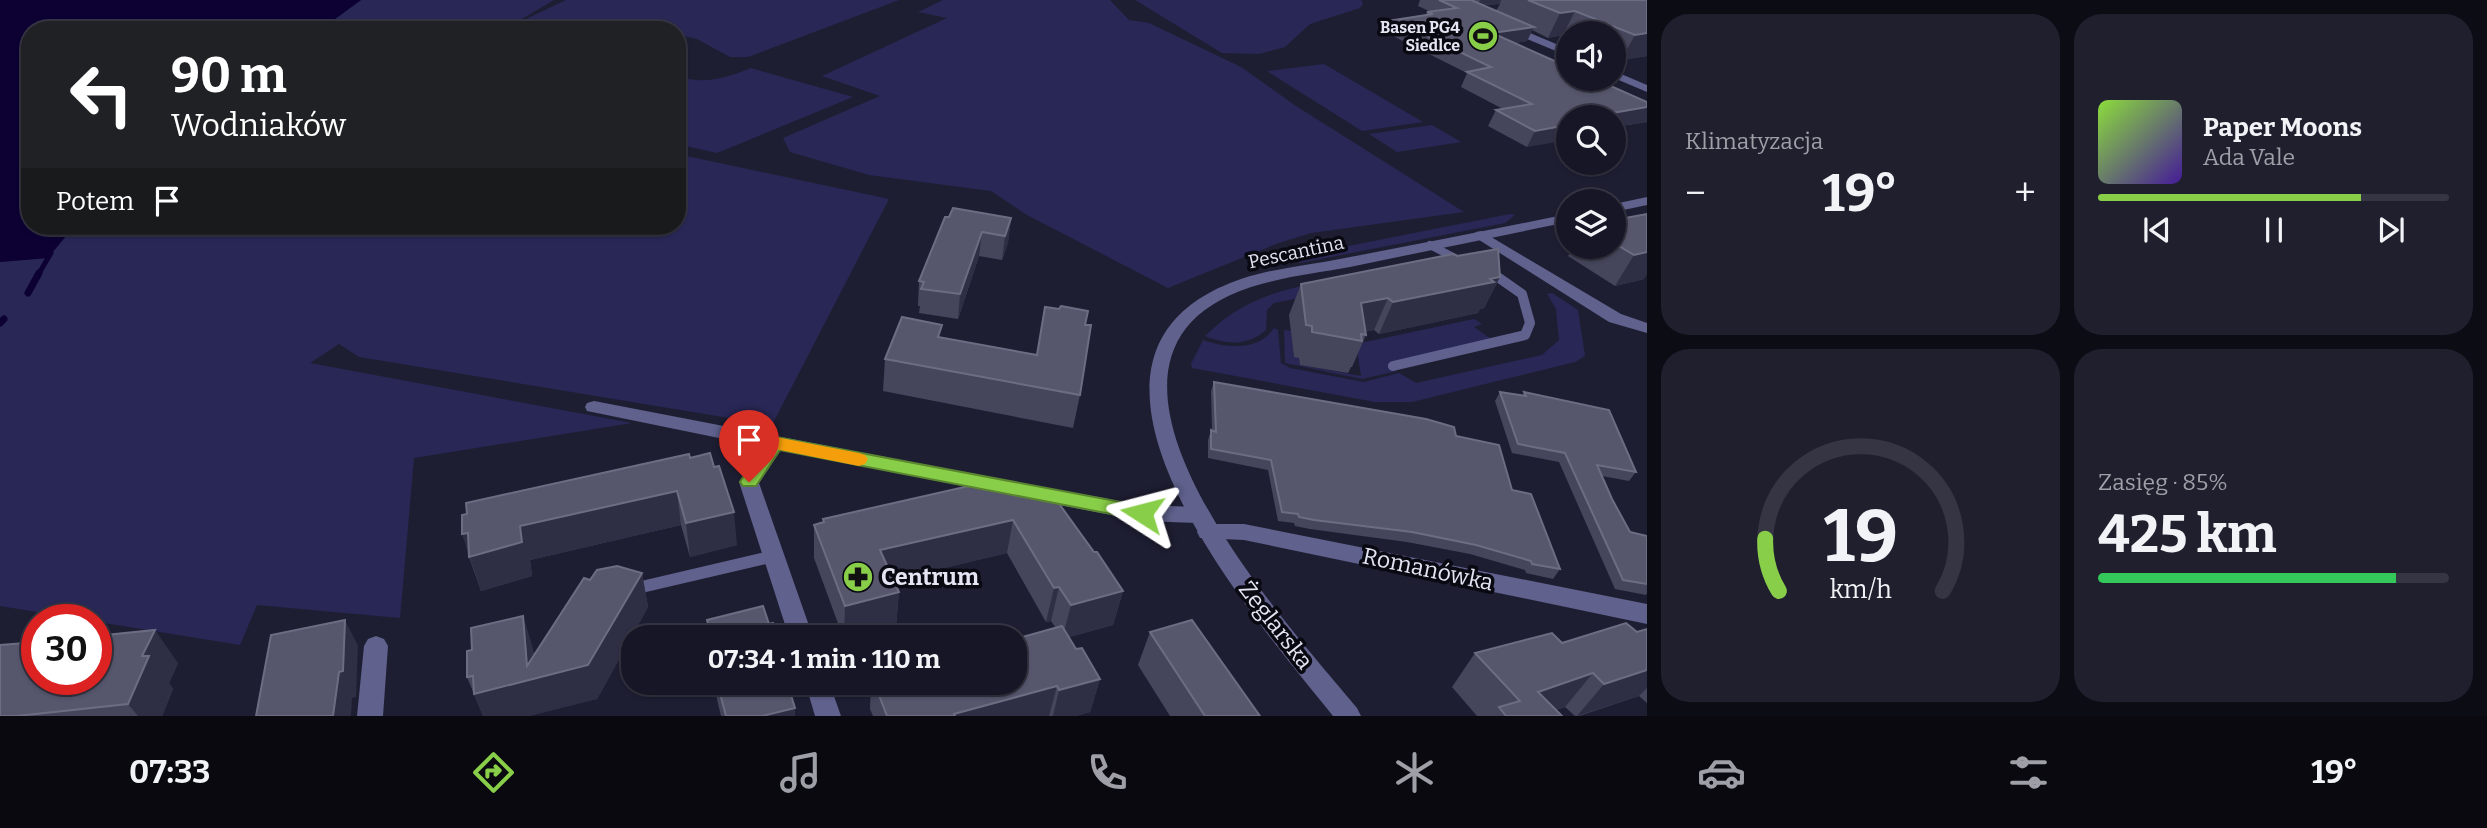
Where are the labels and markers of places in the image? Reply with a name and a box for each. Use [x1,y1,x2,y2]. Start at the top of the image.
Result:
place label: Basen PG4 Siedlce [1380,18,1460,55]
sports icon: Basen PG4 Siedlce [1466,19,1500,53]
pin [719,410,779,482]
pharmacy icon: Centrum [841,560,875,594]
place label: Centrum [881,563,979,591]

